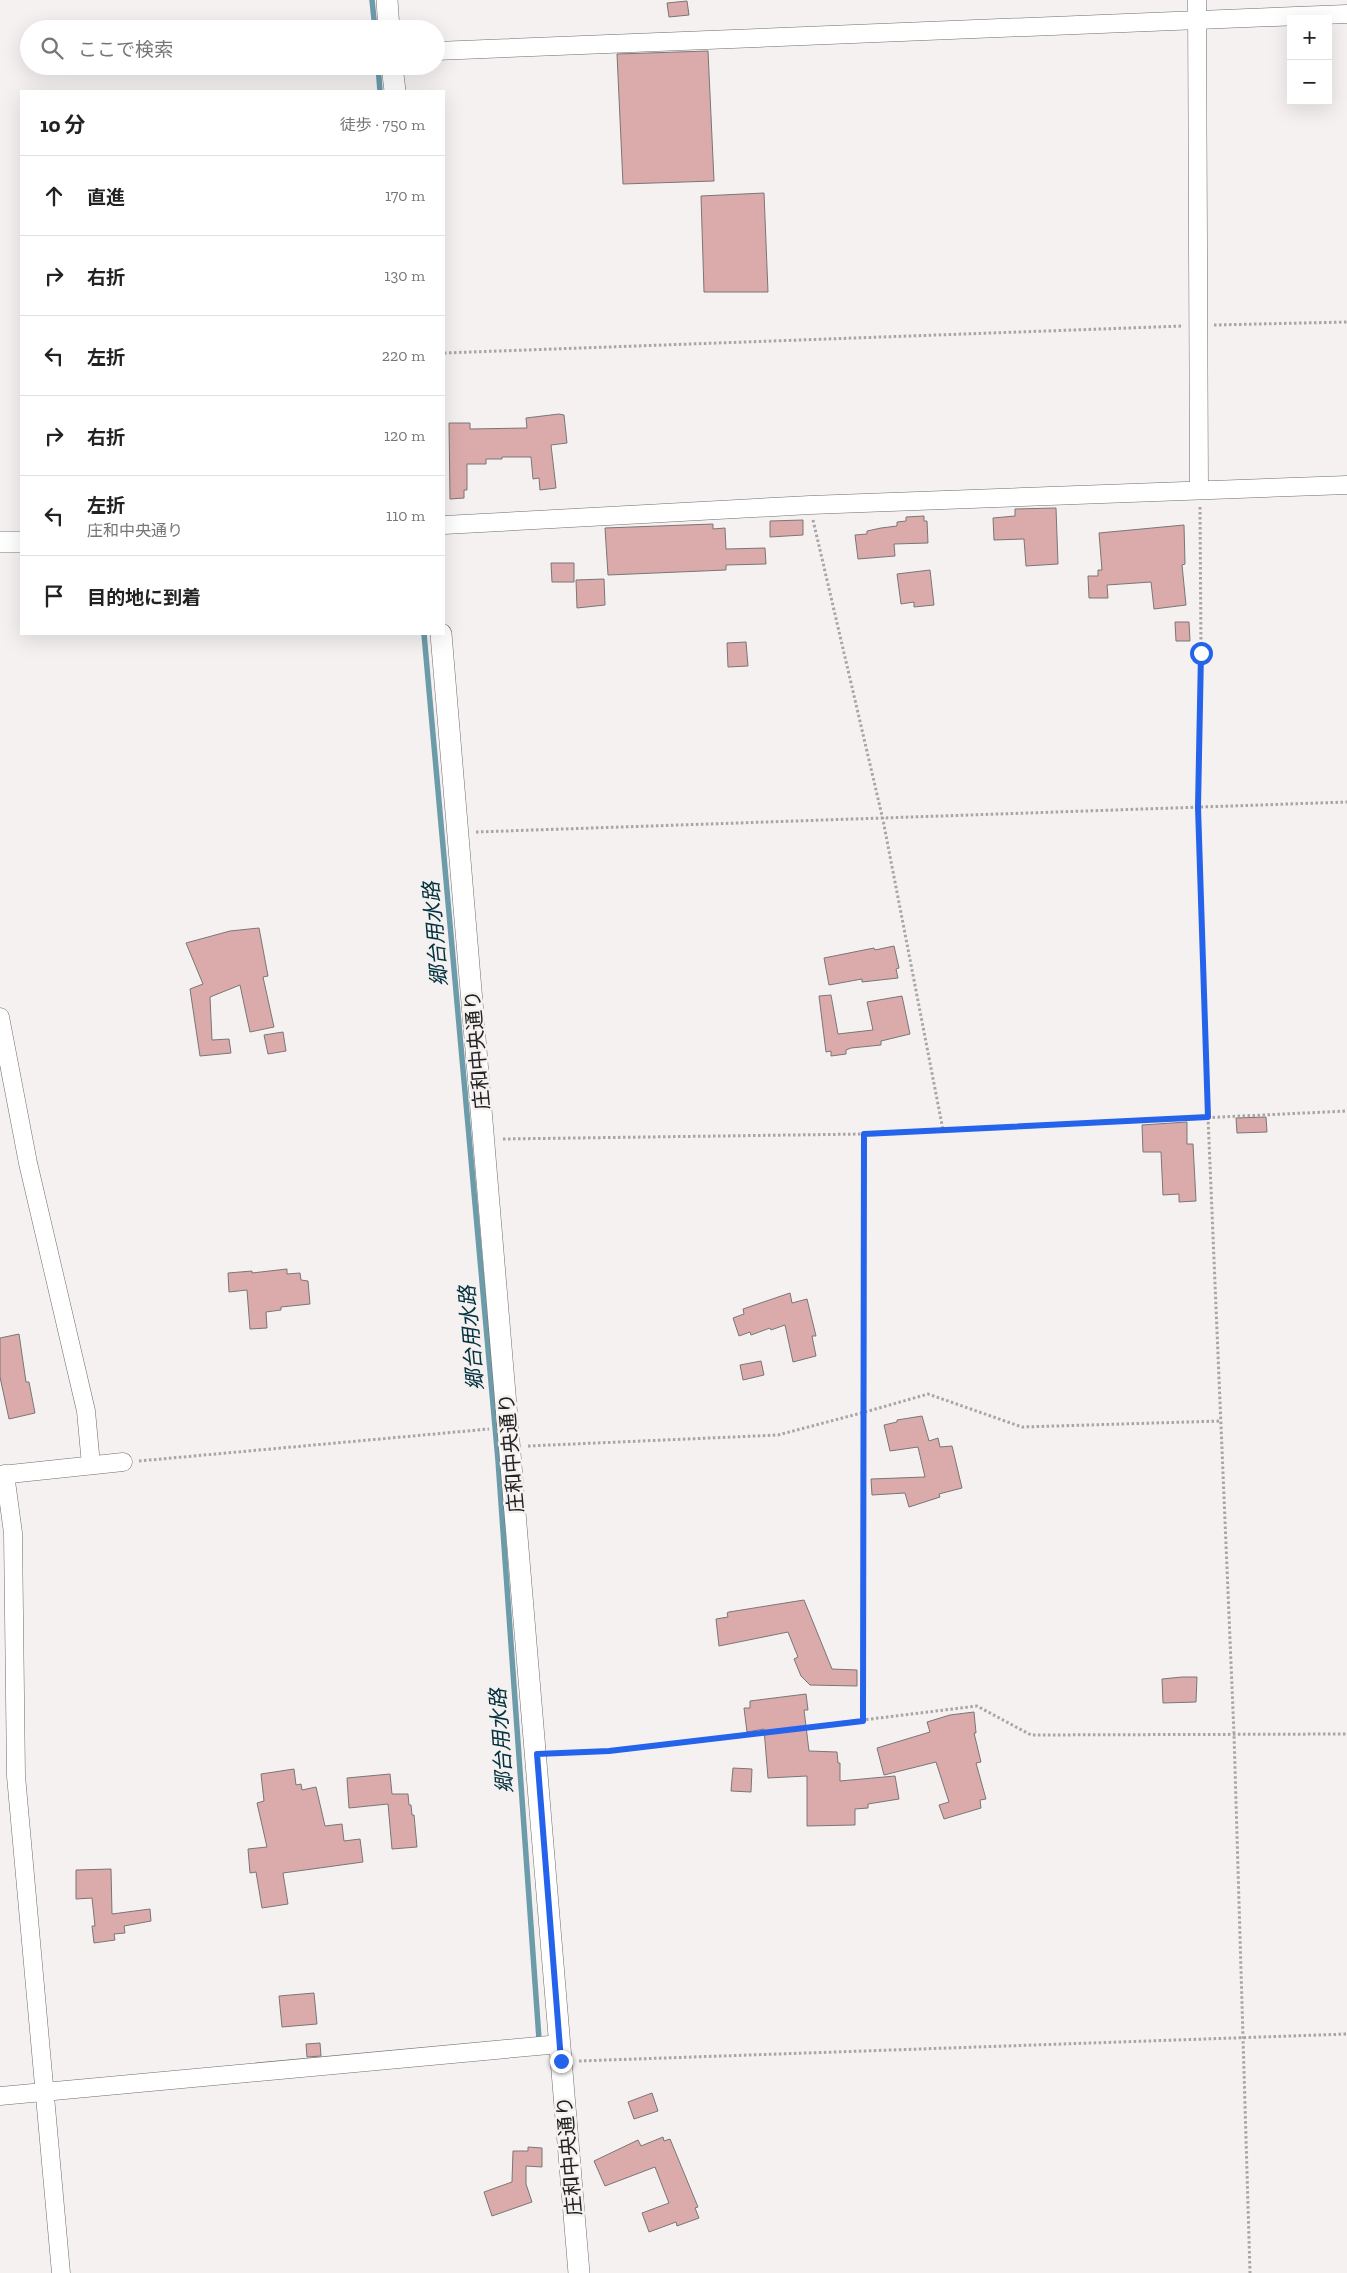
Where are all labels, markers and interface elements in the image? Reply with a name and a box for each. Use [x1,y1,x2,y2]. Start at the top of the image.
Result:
map controls [1287,15,1332,105]
button: + [1287,15,1332,60]
search box [20,20,445,75]
icon: search [38,34,66,62]
text: ここで検索 [78,38,173,61]
button: − [1287,60,1332,105]
text: 10 分 [40,112,86,137]
text: 徒歩 · 750 m [340,115,425,134]
icon: ahead [40,182,68,210]
text: 直進 [87,186,125,209]
text: 170 m [385,186,425,205]
icon: right [40,262,68,290]
text: 右折 [87,266,125,289]
text: 130 m [384,266,425,285]
icon: left [40,342,68,370]
text: 左折 [87,346,125,369]
text: 220 m [382,346,425,365]
icon: right [40,422,68,450]
text: 右折 [87,426,125,449]
text: 120 m [384,426,425,445]
text: 左折 [87,494,125,517]
icon: left [40,502,68,530]
text: 110 m [386,506,425,525]
text: 庄和中央通り [87,521,183,540]
icon: arrive [40,582,68,610]
text: 目的地に到着 [87,586,201,609]
route start [1190,642,1213,665]
water label: 郷台用水路 [418,879,452,987]
street label: 庄和中央通り [460,989,494,1111]
water label: 郷台用水路 [454,1283,488,1391]
street label: 庄和中央通り [494,1392,528,1514]
water label: 郷台用水路 [485,1686,517,1794]
route end [550,2050,573,2073]
street label: 庄和中央通り [552,2095,586,2217]

